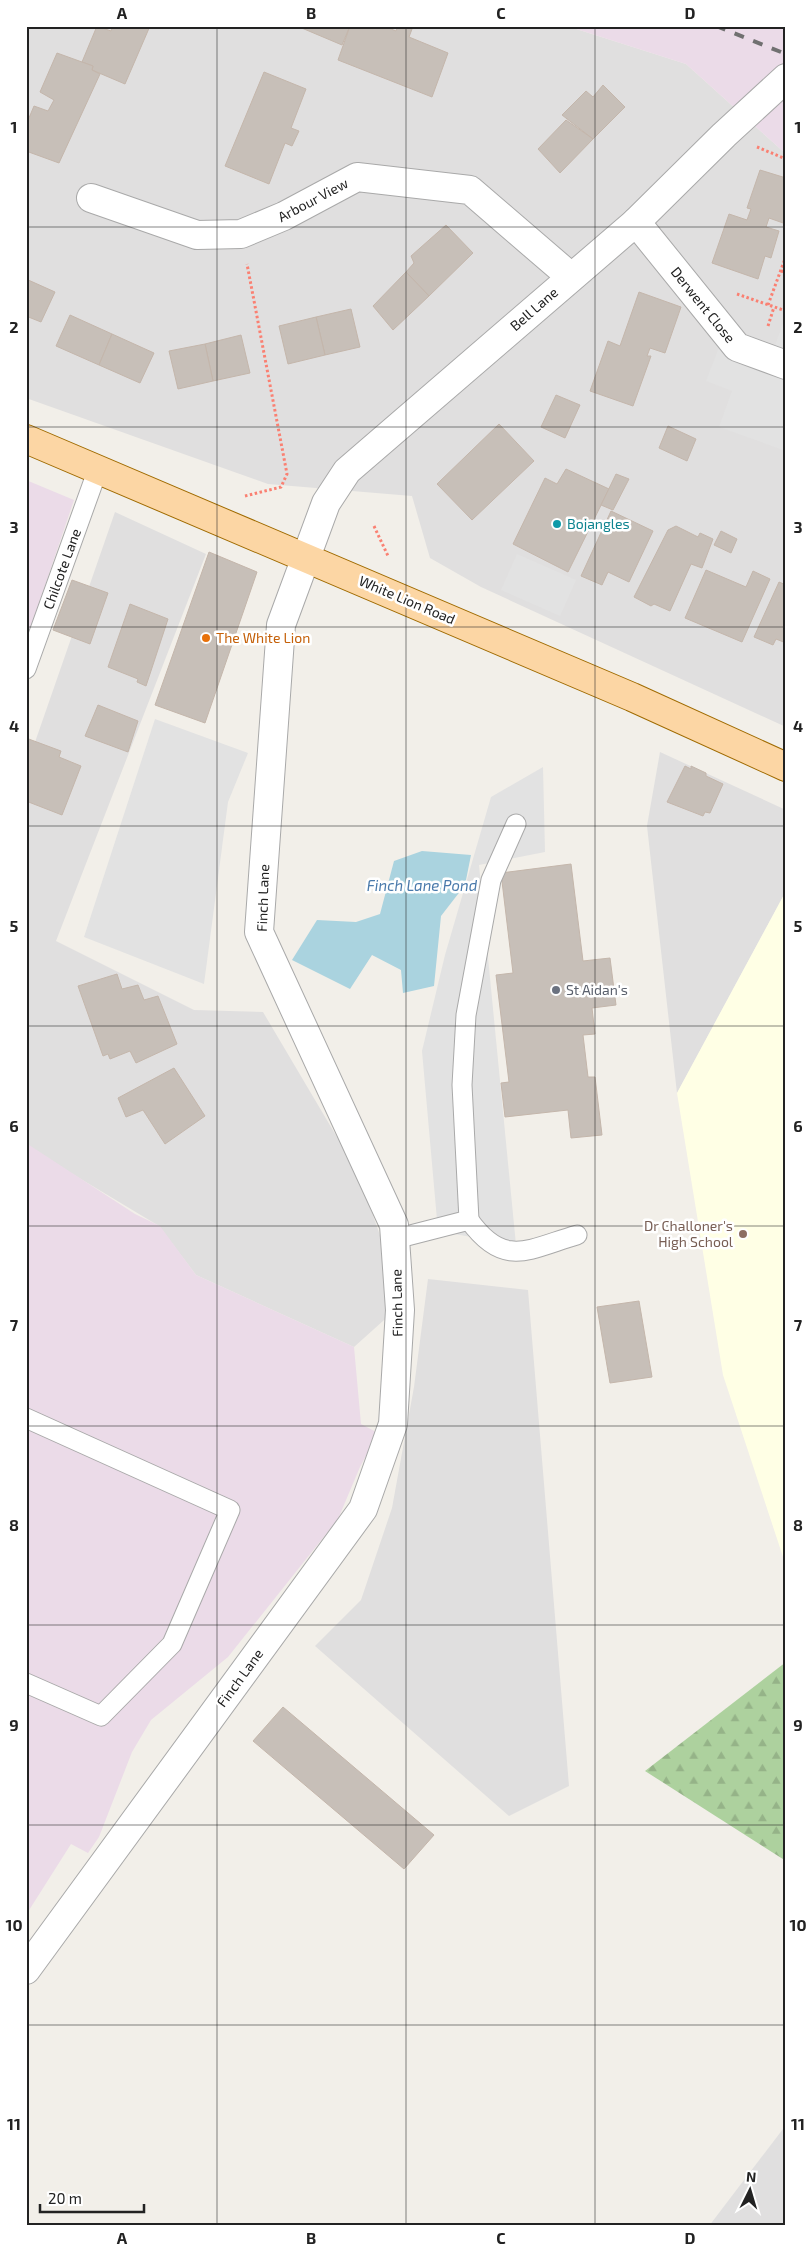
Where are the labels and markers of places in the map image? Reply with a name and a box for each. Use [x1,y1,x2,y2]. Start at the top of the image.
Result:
place label: Bojangles [567,515,630,532]
marker: Bojangles [551,518,563,530]
place label: The White Lion [216,629,310,646]
marker: The White Lion [200,632,212,644]
place label: St Aidan's [566,981,628,998]
marker: St Aidan's [550,984,562,996]
place label: Dr Challoner's High School [644,1217,734,1250]
marker: Dr Challoner's High School [737,1228,749,1240]

